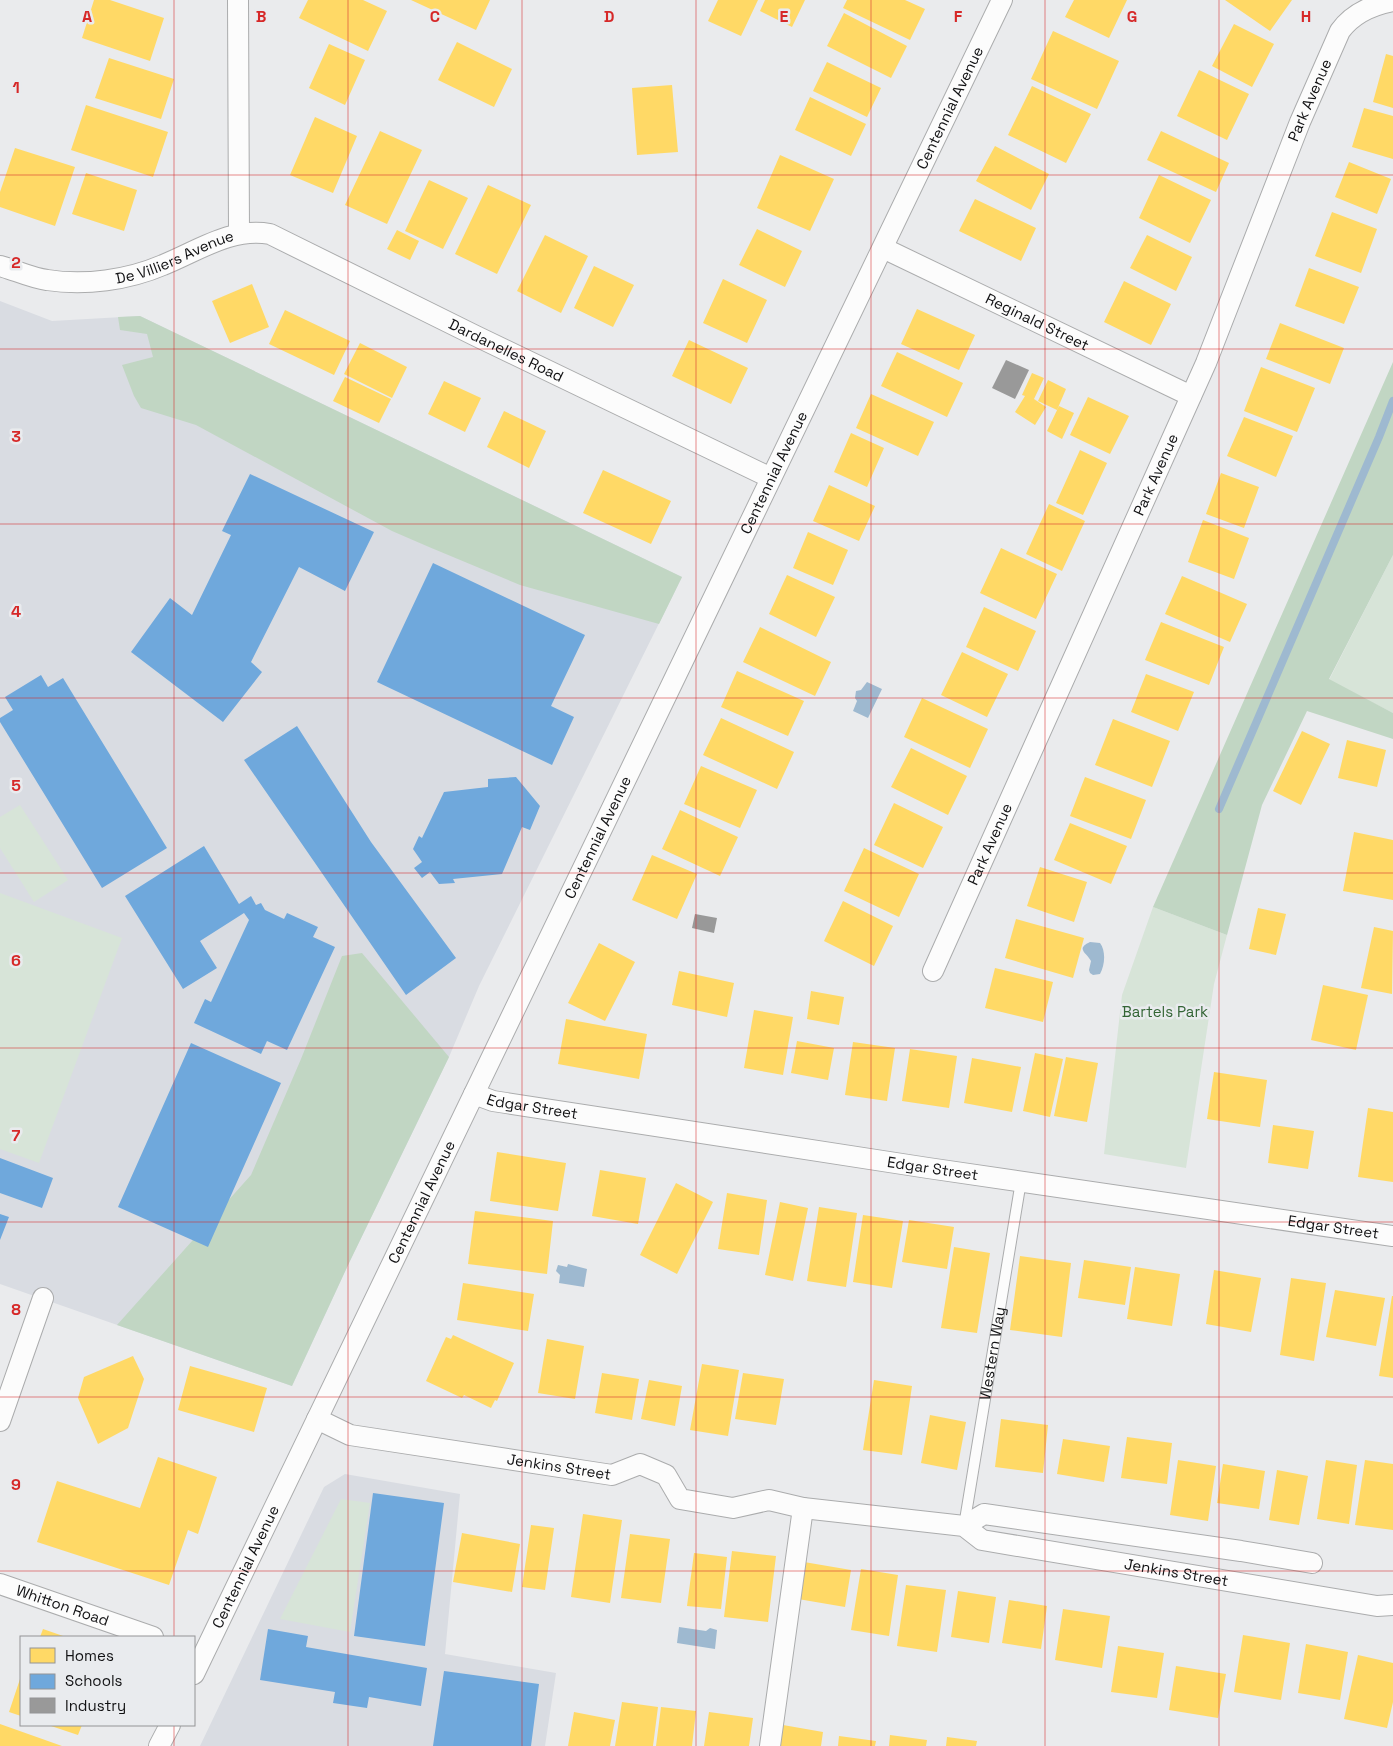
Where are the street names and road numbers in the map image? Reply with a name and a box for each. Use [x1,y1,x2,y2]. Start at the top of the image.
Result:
street label: Centennial Avenue [912,43,987,172]
street label: Park Avenue [1283,56,1336,144]
street label: De Villiers Avenue [114,226,236,288]
street label: Reginald Street [982,289,1092,355]
street label: Dardanelles Road [446,314,567,386]
street label: Centennial Avenue [736,408,811,537]
street label: Park Avenue [1129,430,1182,519]
street label: Centennial Avenue [560,773,635,902]
street label: Park Avenue [963,800,1016,888]
street label: Edgar Street [484,1089,579,1123]
street label: Centennial Avenue [384,1137,459,1266]
street label: Edgar Street [886,1152,980,1184]
street label: Edgar Street [1287,1211,1380,1243]
street label: Western Way [975,1305,1009,1401]
street label: Jenkins Street [506,1449,613,1484]
street label: Centennial Avenue [208,1502,283,1631]
street label: Jenkins Street [1123,1554,1230,1590]
street label: Whitton Road [14,1580,111,1630]

